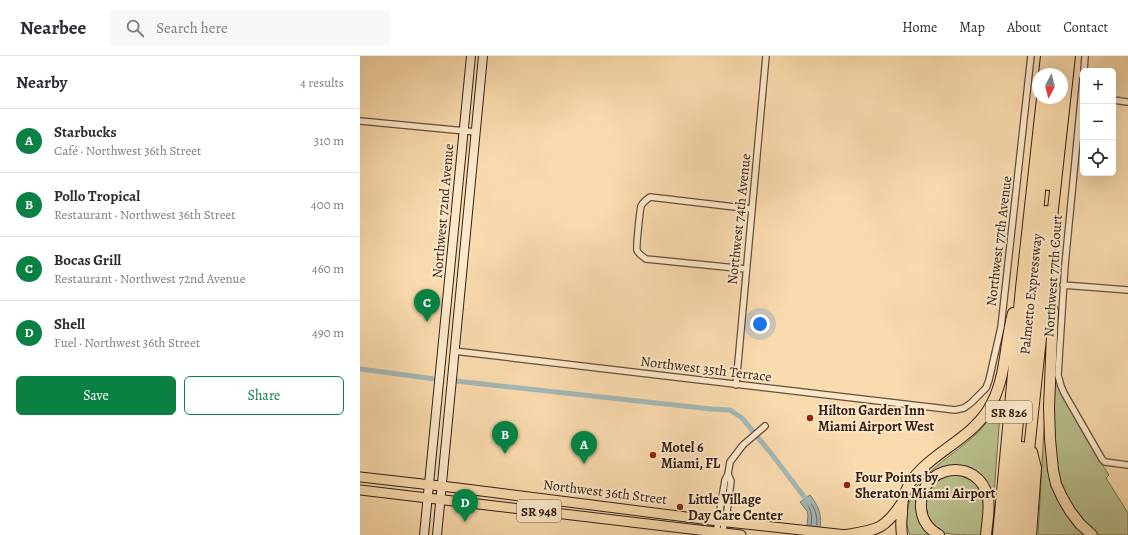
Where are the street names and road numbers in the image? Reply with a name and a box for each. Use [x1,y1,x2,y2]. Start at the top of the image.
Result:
street label: Northwest 72nd Avenue [428,143,458,279]
street label: Northwest 74th Avenue [723,153,755,285]
street label: Northwest 77th Avenue [982,175,1016,307]
street label: Northwest 77th Court [1039,214,1067,338]
street label: Palmetto Expressway [1015,232,1047,355]
street label: Northwest 35th Terrace [639,352,773,386]
road number: SR 826 [986,401,1032,423]
street label: Northwest 36th Street [542,475,668,509]
road number: SR 948 [517,500,561,522]

